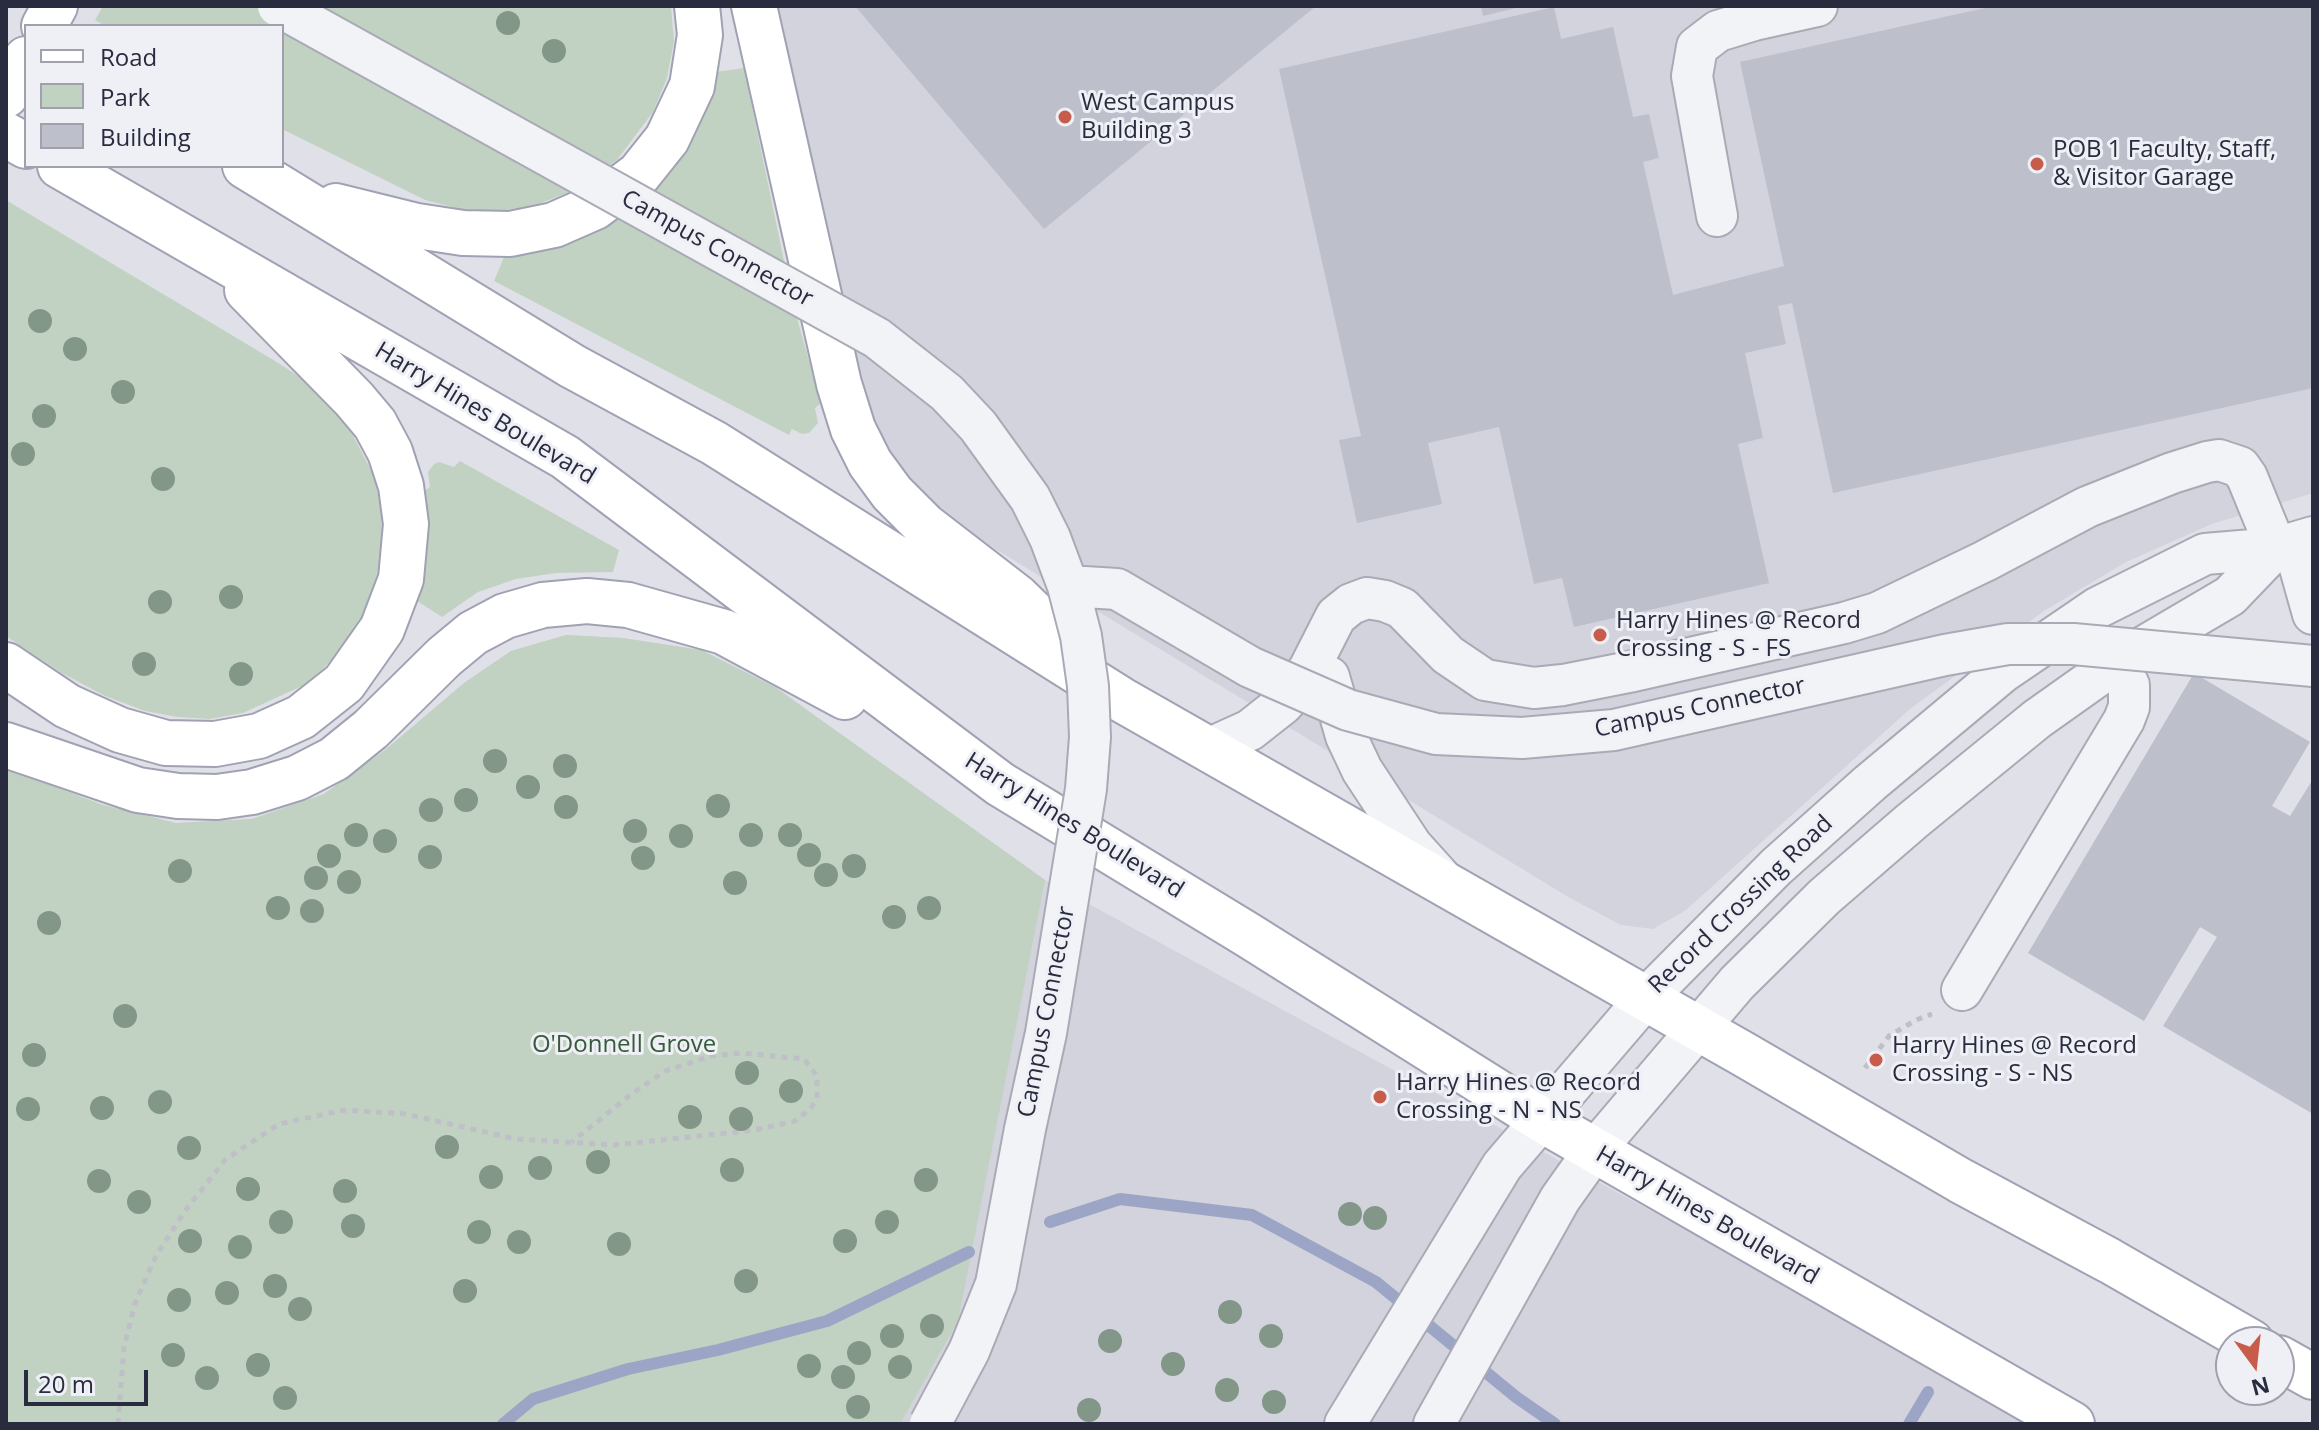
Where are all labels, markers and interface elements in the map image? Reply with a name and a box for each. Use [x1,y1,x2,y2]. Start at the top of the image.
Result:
legend [24,24,284,168]
text: Road [100,40,157,73]
text: Park [100,80,150,113]
place label: West Campus Building 3 [1081,89,1234,145]
marker: West Campus Building 3 [1056,108,1074,126]
text: Building [100,120,191,153]
place label: POB 1 Faculty, Staff, & Visitor Garage [2053,136,2276,192]
marker: POB 1 Faculty, Staff, & Visitor Garage [2028,155,2046,173]
street label: Campus Connector [616,184,818,314]
street label: Harry Hines Boulevard [369,337,601,491]
place label: Harry Hines @ Record Crossing - S - FS [1616,607,1861,663]
marker: Harry Hines @ Record Crossing - S - FS [1591,626,1609,644]
street label: Campus Connector [1592,672,1808,744]
street label: Harry Hines Boulevard [959,747,1189,905]
street label: Record Crossing Road [1643,810,1839,1000]
street label: Campus Connector [1012,904,1082,1120]
park label: O'Donnell Grove [532,1031,716,1059]
place label: Harry Hines @ Record Crossing - S - NS [1892,1032,2137,1088]
marker: Harry Hines @ Record Crossing - S - NS [1867,1051,1885,1069]
place label: Harry Hines @ Record Crossing - N - NS [1396,1069,1641,1125]
marker: Harry Hines @ Record Crossing - N - NS [1371,1088,1389,1106]
street label: Harry Hines Boulevard [1590,1140,1824,1292]
north arrow [2215,1326,2295,1406]
scale bar [28,1354,152,1404]
text: 20 m [38,1367,94,1400]
text: N [2248,1370,2273,1404]

